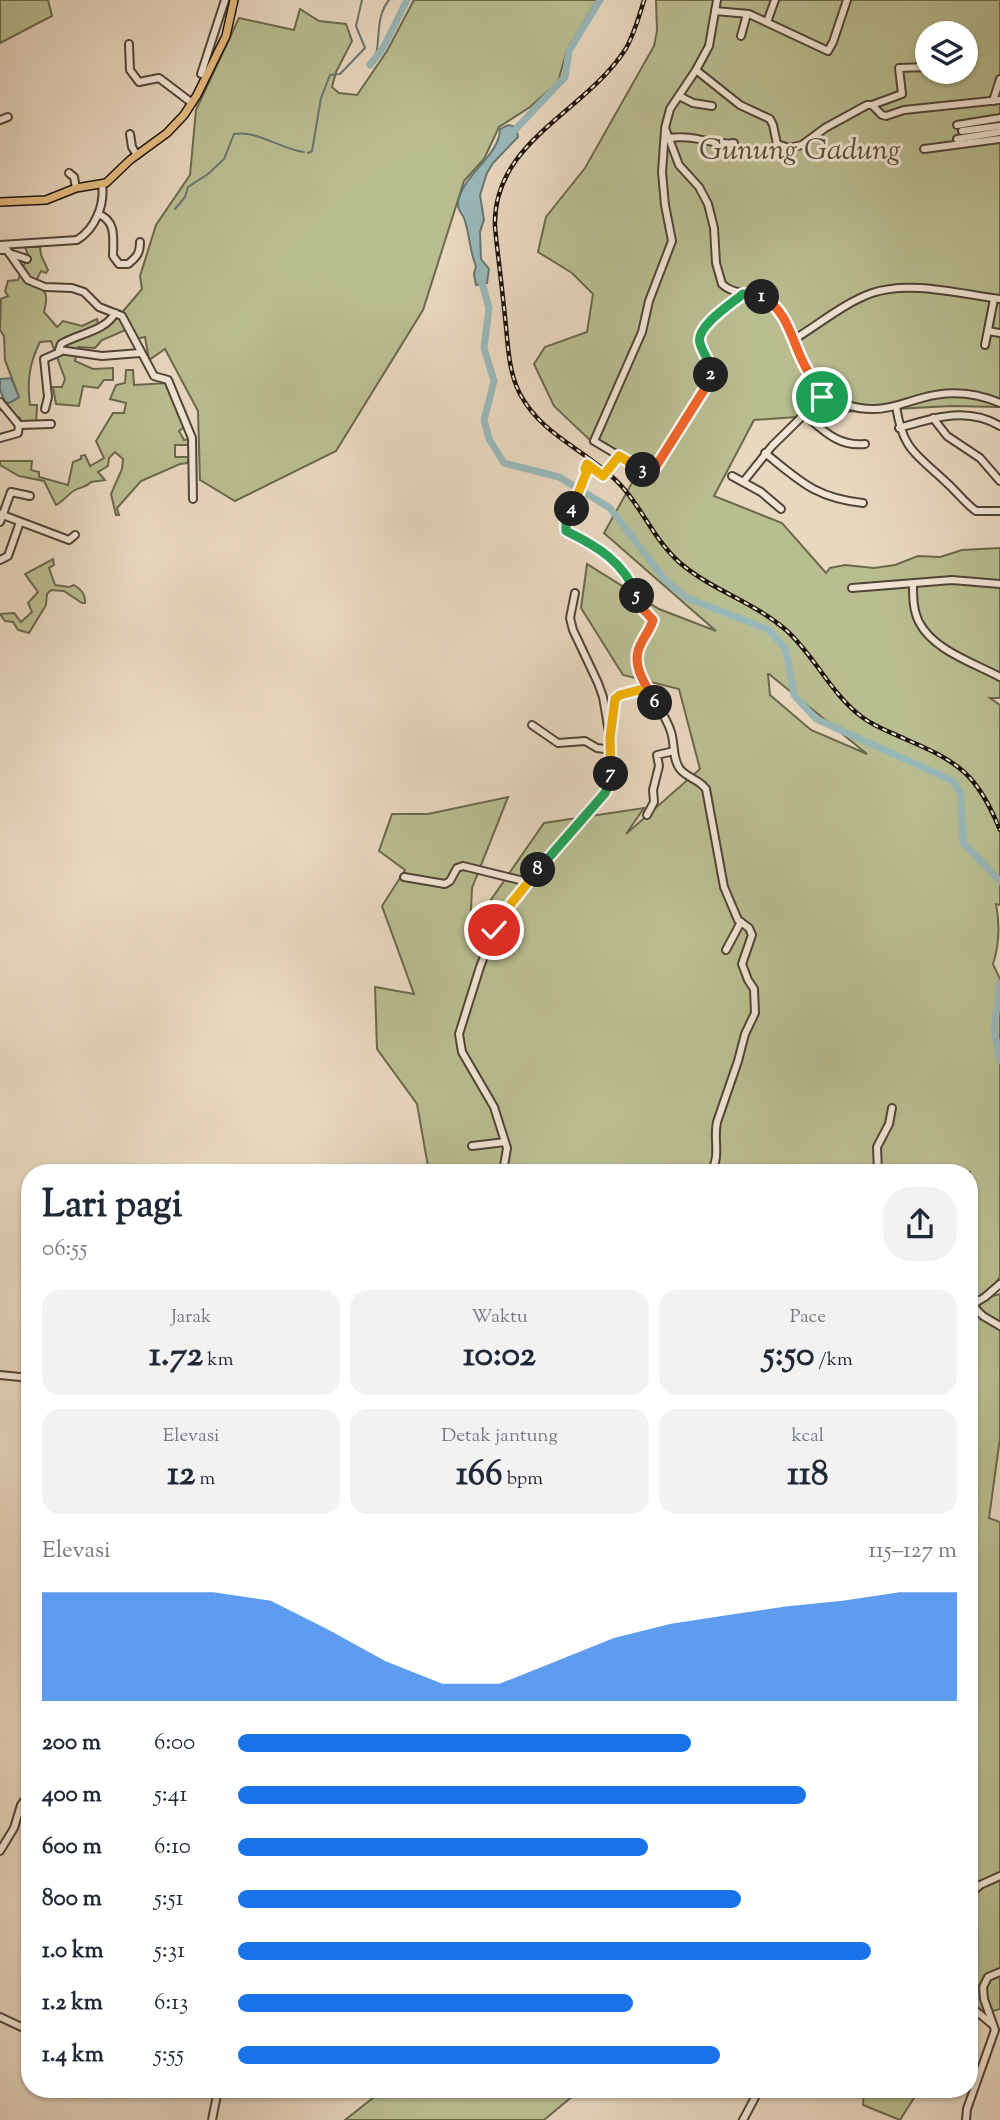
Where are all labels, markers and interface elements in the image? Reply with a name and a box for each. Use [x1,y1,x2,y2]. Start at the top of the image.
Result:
map controls [915,21,978,84]
button: layers [915,21,978,84]
park label: Gunung Gadung [699,130,901,173]
pin: 1 [744,280,780,314]
text: 1 [758,283,765,310]
pin: 2 [694,358,728,392]
text: 2 [706,361,715,388]
pin [792,367,852,427]
icon: arrive [803,378,841,416]
pin: 3 [626,452,660,488]
text: 3 [639,456,646,483]
pin: 4 [554,491,590,526]
text: 4 [567,495,576,522]
pin: 5 [620,578,654,614]
text: 5 [633,582,640,609]
pin: 6 [638,686,672,720]
text: 6 [650,689,659,716]
pin: 7 [594,756,628,792]
text: 7 [606,760,615,787]
pin: 8 [520,852,556,888]
text: 8 [533,856,542,883]
pin [464,900,524,960]
icon: check [475,911,513,949]
text: Lari pagi [42,1180,182,1234]
button: share [883,1187,957,1261]
text: 06:55 [42,1233,87,1266]
text: Jarak [171,1304,211,1331]
text: Waktu [471,1304,528,1331]
text: Pace [790,1304,826,1331]
text: 1.72 [149,1331,203,1382]
text: 10:02 [463,1331,536,1382]
text: 5:50 [763,1331,814,1382]
text: km [203,1347,233,1374]
text: /km [814,1347,853,1374]
text: Elevasi [163,1423,220,1450]
text: Detak jantung [441,1423,558,1450]
text: kcal [792,1423,824,1450]
text: 12 [167,1450,195,1501]
text: 166 [456,1450,503,1501]
text: 118 [787,1450,828,1501]
text: m [195,1466,215,1493]
text: bpm [503,1466,543,1493]
text: Elevasi [42,1535,111,1568]
text: 115–127 m [868,1535,957,1568]
text: 200 m [42,1727,101,1760]
text: 6:00 [154,1727,195,1760]
text: 400 m [42,1779,102,1812]
text: 5:41 [154,1779,187,1812]
text: 600 m [42,1831,102,1864]
text: 6:10 [154,1831,191,1864]
text: 800 m [42,1883,102,1916]
text: 5:51 [154,1883,184,1916]
text: 1.0 km [42,1935,104,1968]
text: 5:31 [154,1935,185,1968]
text: 1.2 km [42,1987,103,2020]
text: 6:13 [154,1987,188,2020]
text: 1.4 km [42,2039,104,2072]
text: 5:55 [154,2039,184,2072]

